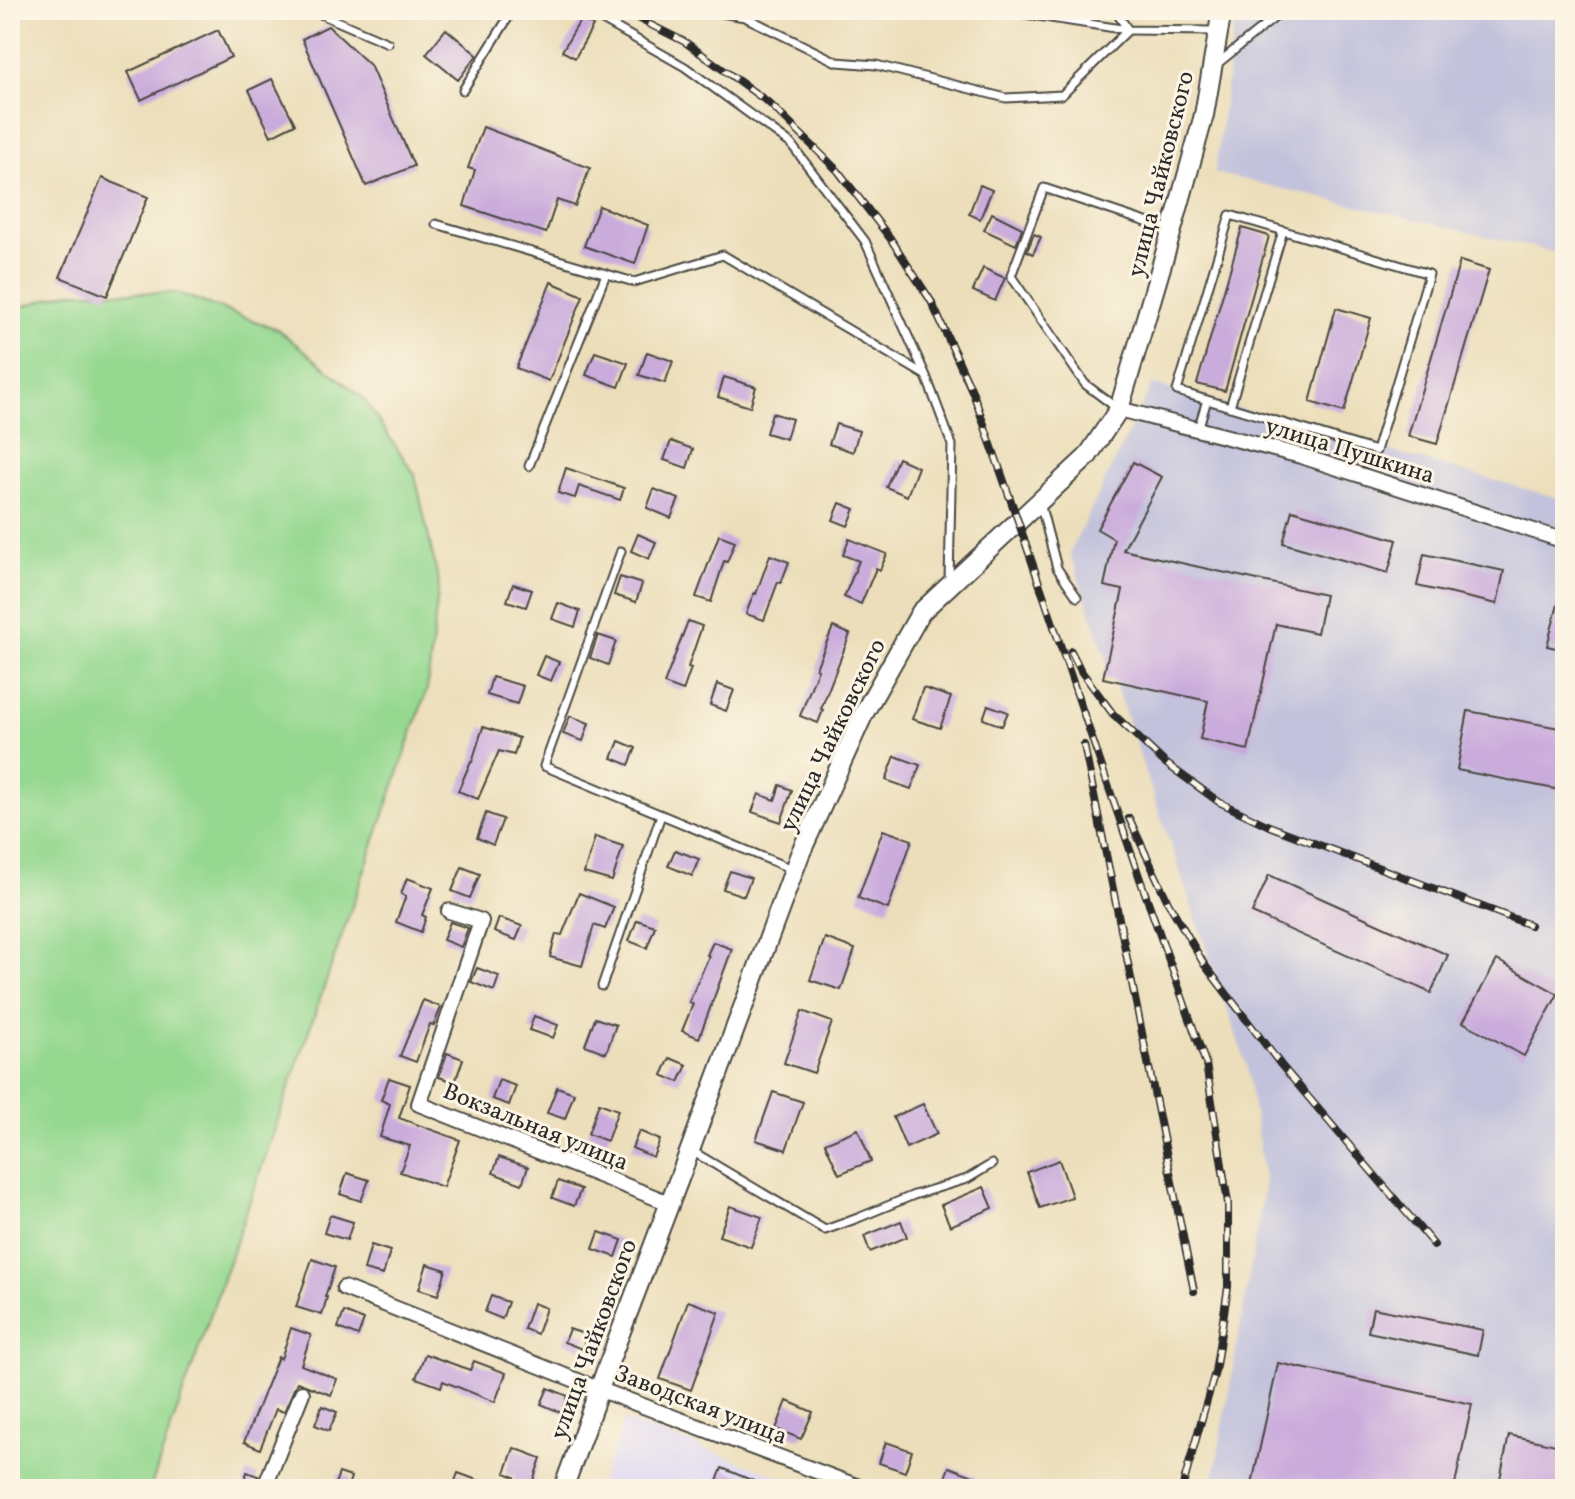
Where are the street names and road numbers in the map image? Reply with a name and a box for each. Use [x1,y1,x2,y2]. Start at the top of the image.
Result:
street label: улица Чайковского [1120,68,1204,281]
street label: улица Пушкина [1260,410,1438,494]
street label: улица Чайковского [772,633,895,838]
street label: Вокзальная улица [437,1075,633,1181]
street label: улица Чайковского [543,1235,647,1445]
street label: Заводская улица [609,1357,792,1455]

